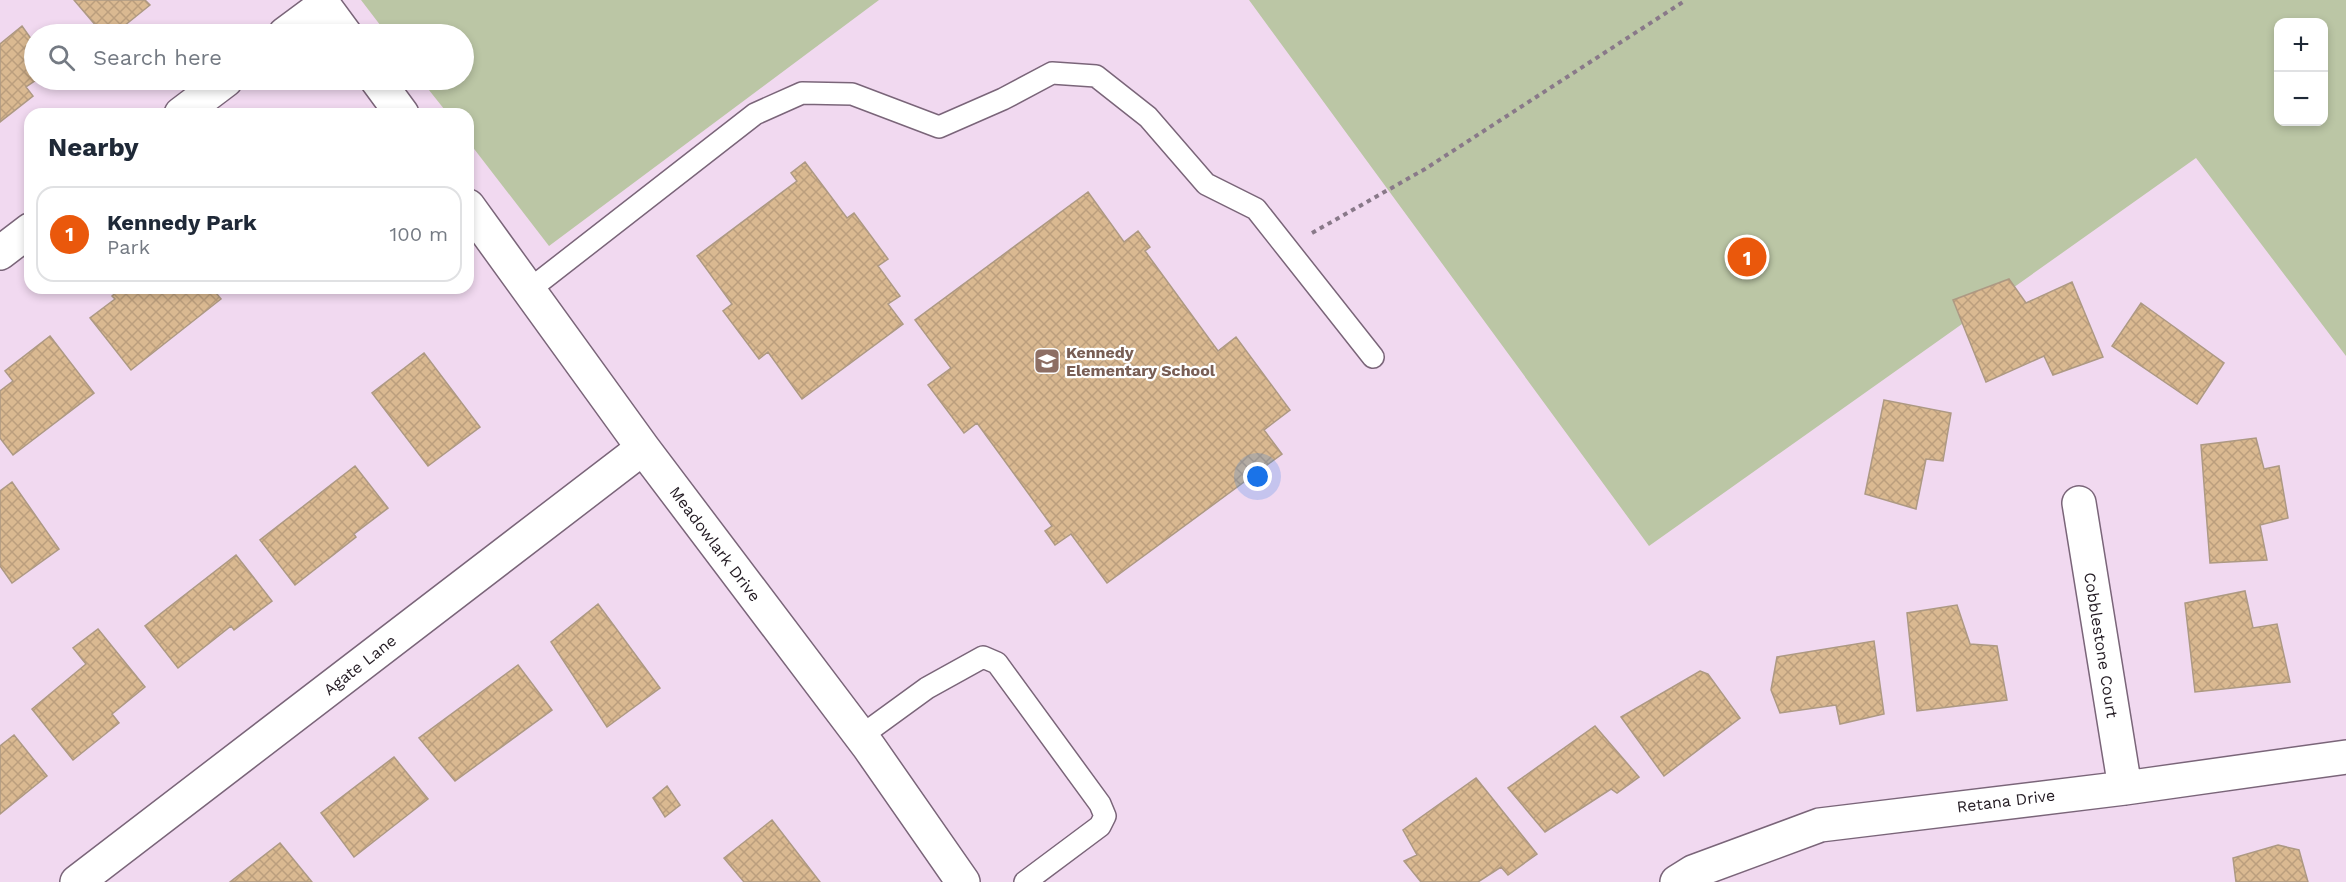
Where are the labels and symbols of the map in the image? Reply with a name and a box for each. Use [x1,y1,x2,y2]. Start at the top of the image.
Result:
pin: 1 [1728,234,1766,280]
place label: Kennedy Elementary School [1066,343,1216,380]
school or university icon: Kennedy Elementary School [1032,346,1062,376]
your location [1243,462,1272,491]
street label: Meadowlark Drive [666,483,764,605]
street label: Cobblestone Court [2080,571,2122,720]
street label: Agate Lane [320,631,400,699]
street label: Retana Drive [1956,786,2056,816]

